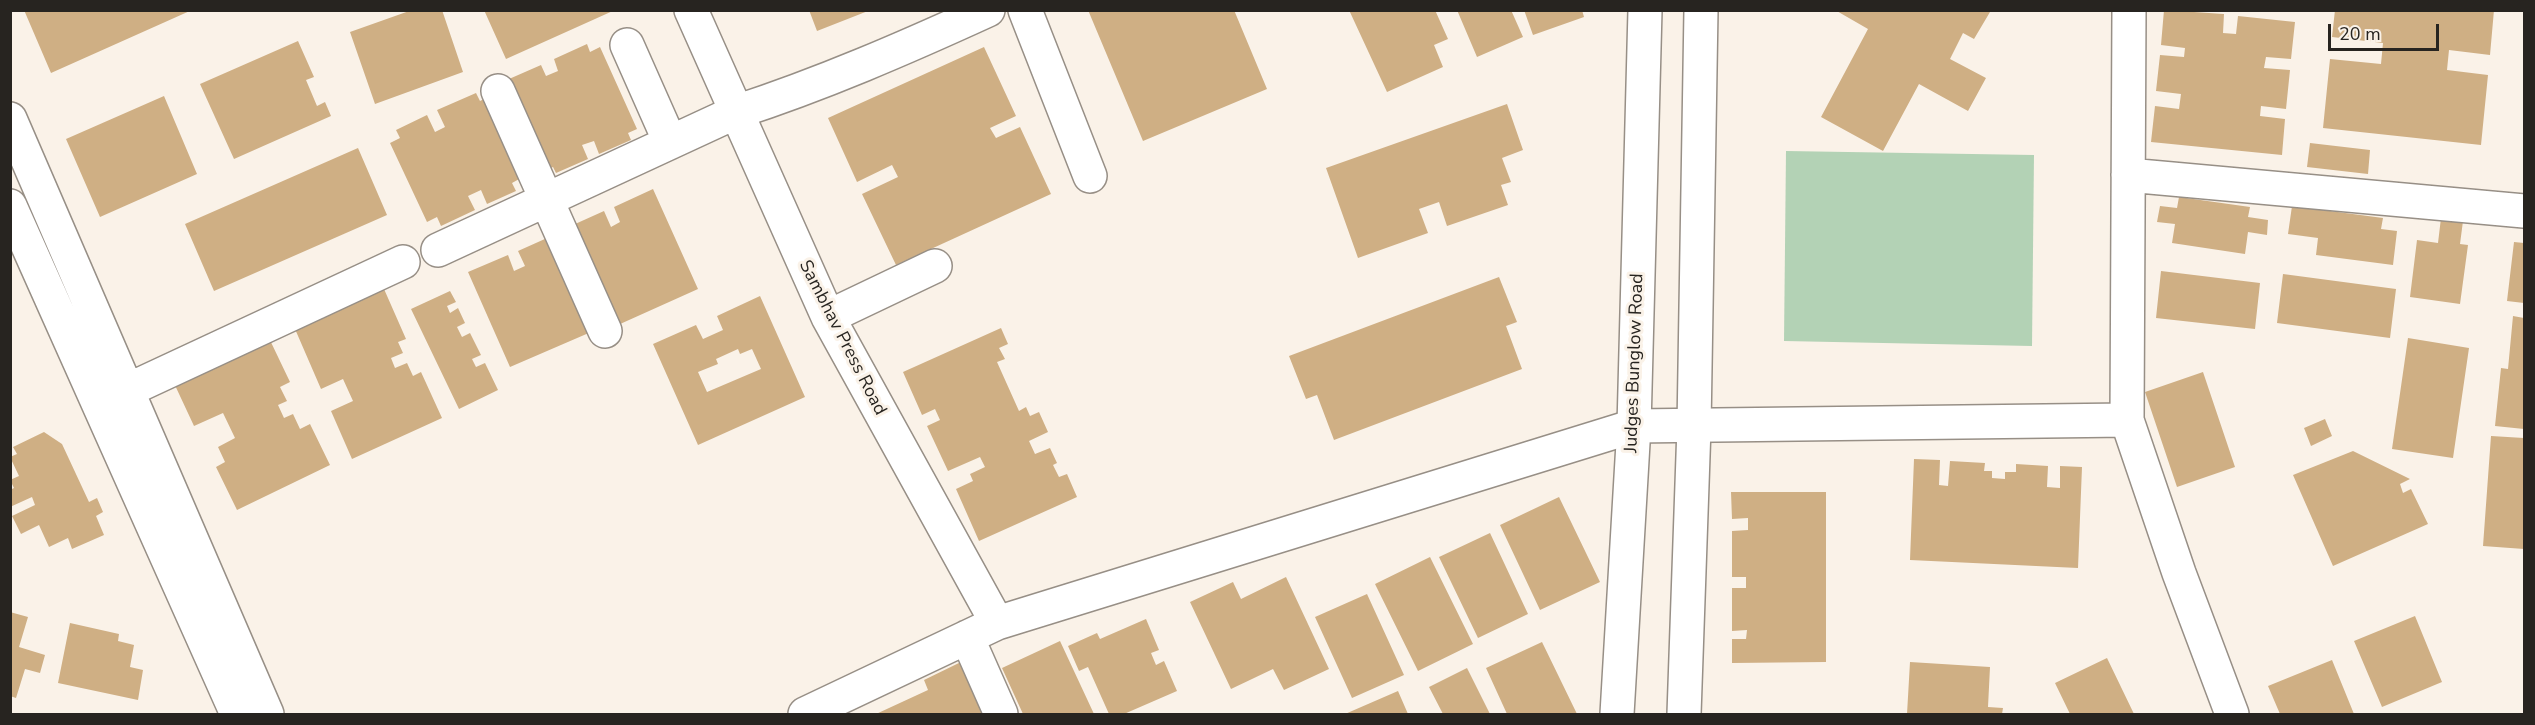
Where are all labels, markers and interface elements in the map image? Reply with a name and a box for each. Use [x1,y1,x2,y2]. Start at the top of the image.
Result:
scale bar [2331,12,2442,50]
text: 20 m [2339,22,2381,46]
street label: Sambhav Press Road [794,257,890,419]
street label: Judges Bunglow Road [1621,273,1649,453]

